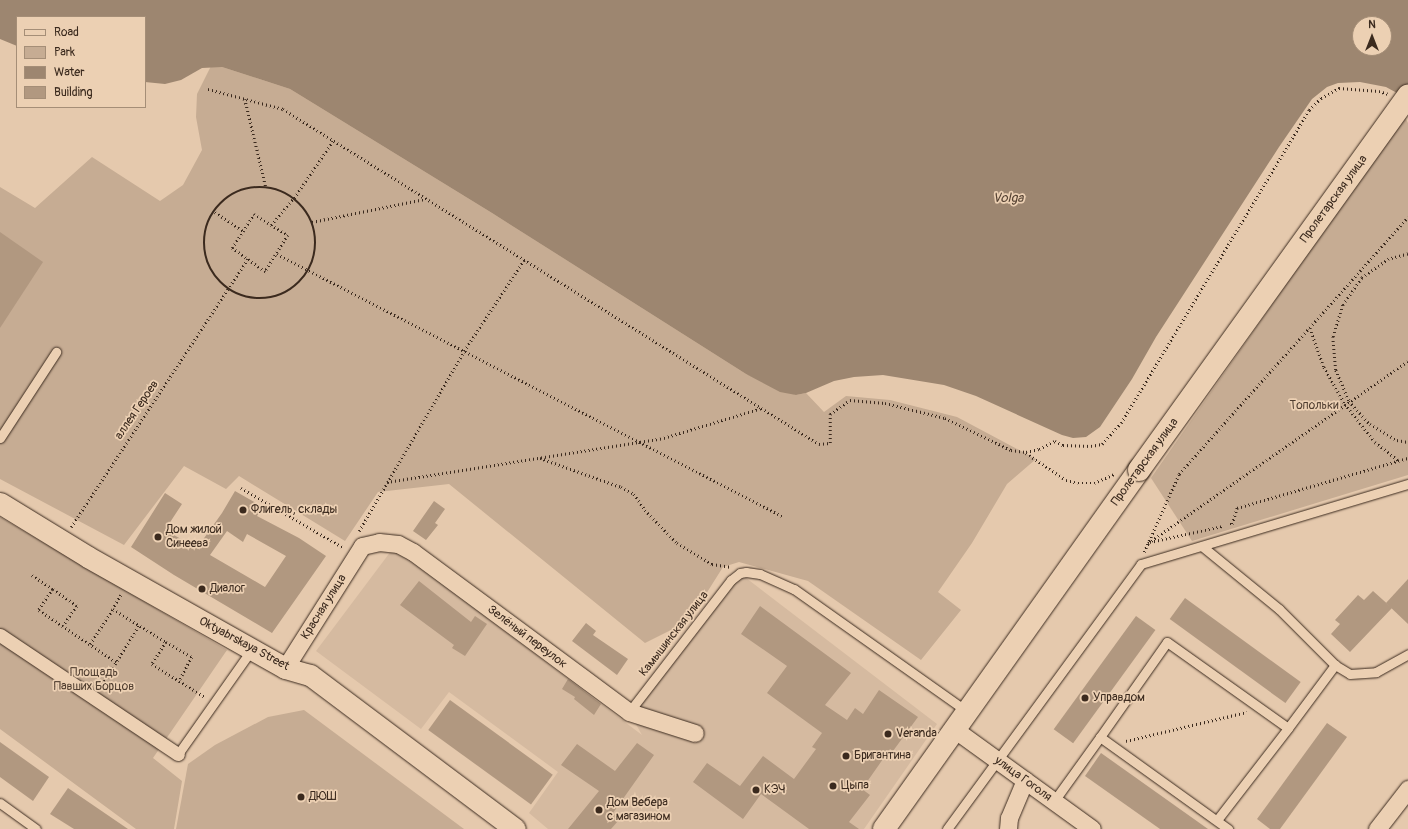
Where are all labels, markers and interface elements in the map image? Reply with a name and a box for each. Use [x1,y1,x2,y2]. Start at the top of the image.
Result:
legend [16,16,146,108]
north arrow [1352,16,1392,56]
text: N [1368,18,1376,31]
text: Road [54,25,79,40]
text: Park [54,45,75,60]
text: Water [54,65,85,80]
text: Building [54,85,93,100]
street label: Пролетарская улица [1297,152,1371,246]
water label: Volga [993,190,1023,206]
street label: аллея Героев [112,378,162,442]
park label: Топольки [1289,399,1339,413]
street label: Пролетарская улица [1108,415,1182,509]
place label: Флигель, склады [251,503,337,517]
marker: Флигель, склады [238,505,248,515]
place label: Дом жилой Синеева [166,523,222,551]
marker: Дом жилой Синеева [153,532,163,542]
street label: Красная улица [298,572,350,642]
place label: Диалог [210,582,245,596]
marker: Диалог [197,584,207,594]
street label: Камышинская улица [636,589,712,679]
street label: Зелёный переулок [484,602,570,672]
street label: Oktyabrskaya Street [196,614,292,674]
park label: Площадь Павших Борцов [54,666,134,694]
place label: Управдом [1093,691,1145,705]
marker: Управдом [1080,693,1090,703]
place label: Veranda [896,727,937,741]
marker: Veranda [883,729,893,739]
place label: Бригантина [854,749,911,763]
marker: Бригантина [841,751,851,761]
street label: улица Гоголя [992,753,1054,805]
place label: Цыпа [841,779,869,793]
marker: Цыпа [828,781,838,791]
place label: КЭЧ [764,783,785,797]
marker: КЭЧ [751,785,761,795]
place label: ДЮШ [309,790,336,804]
marker: ДЮШ [296,792,306,802]
place label: Дом Вебера с магазином [607,796,670,824]
marker: Дом Вебера с магазином [594,805,604,815]

